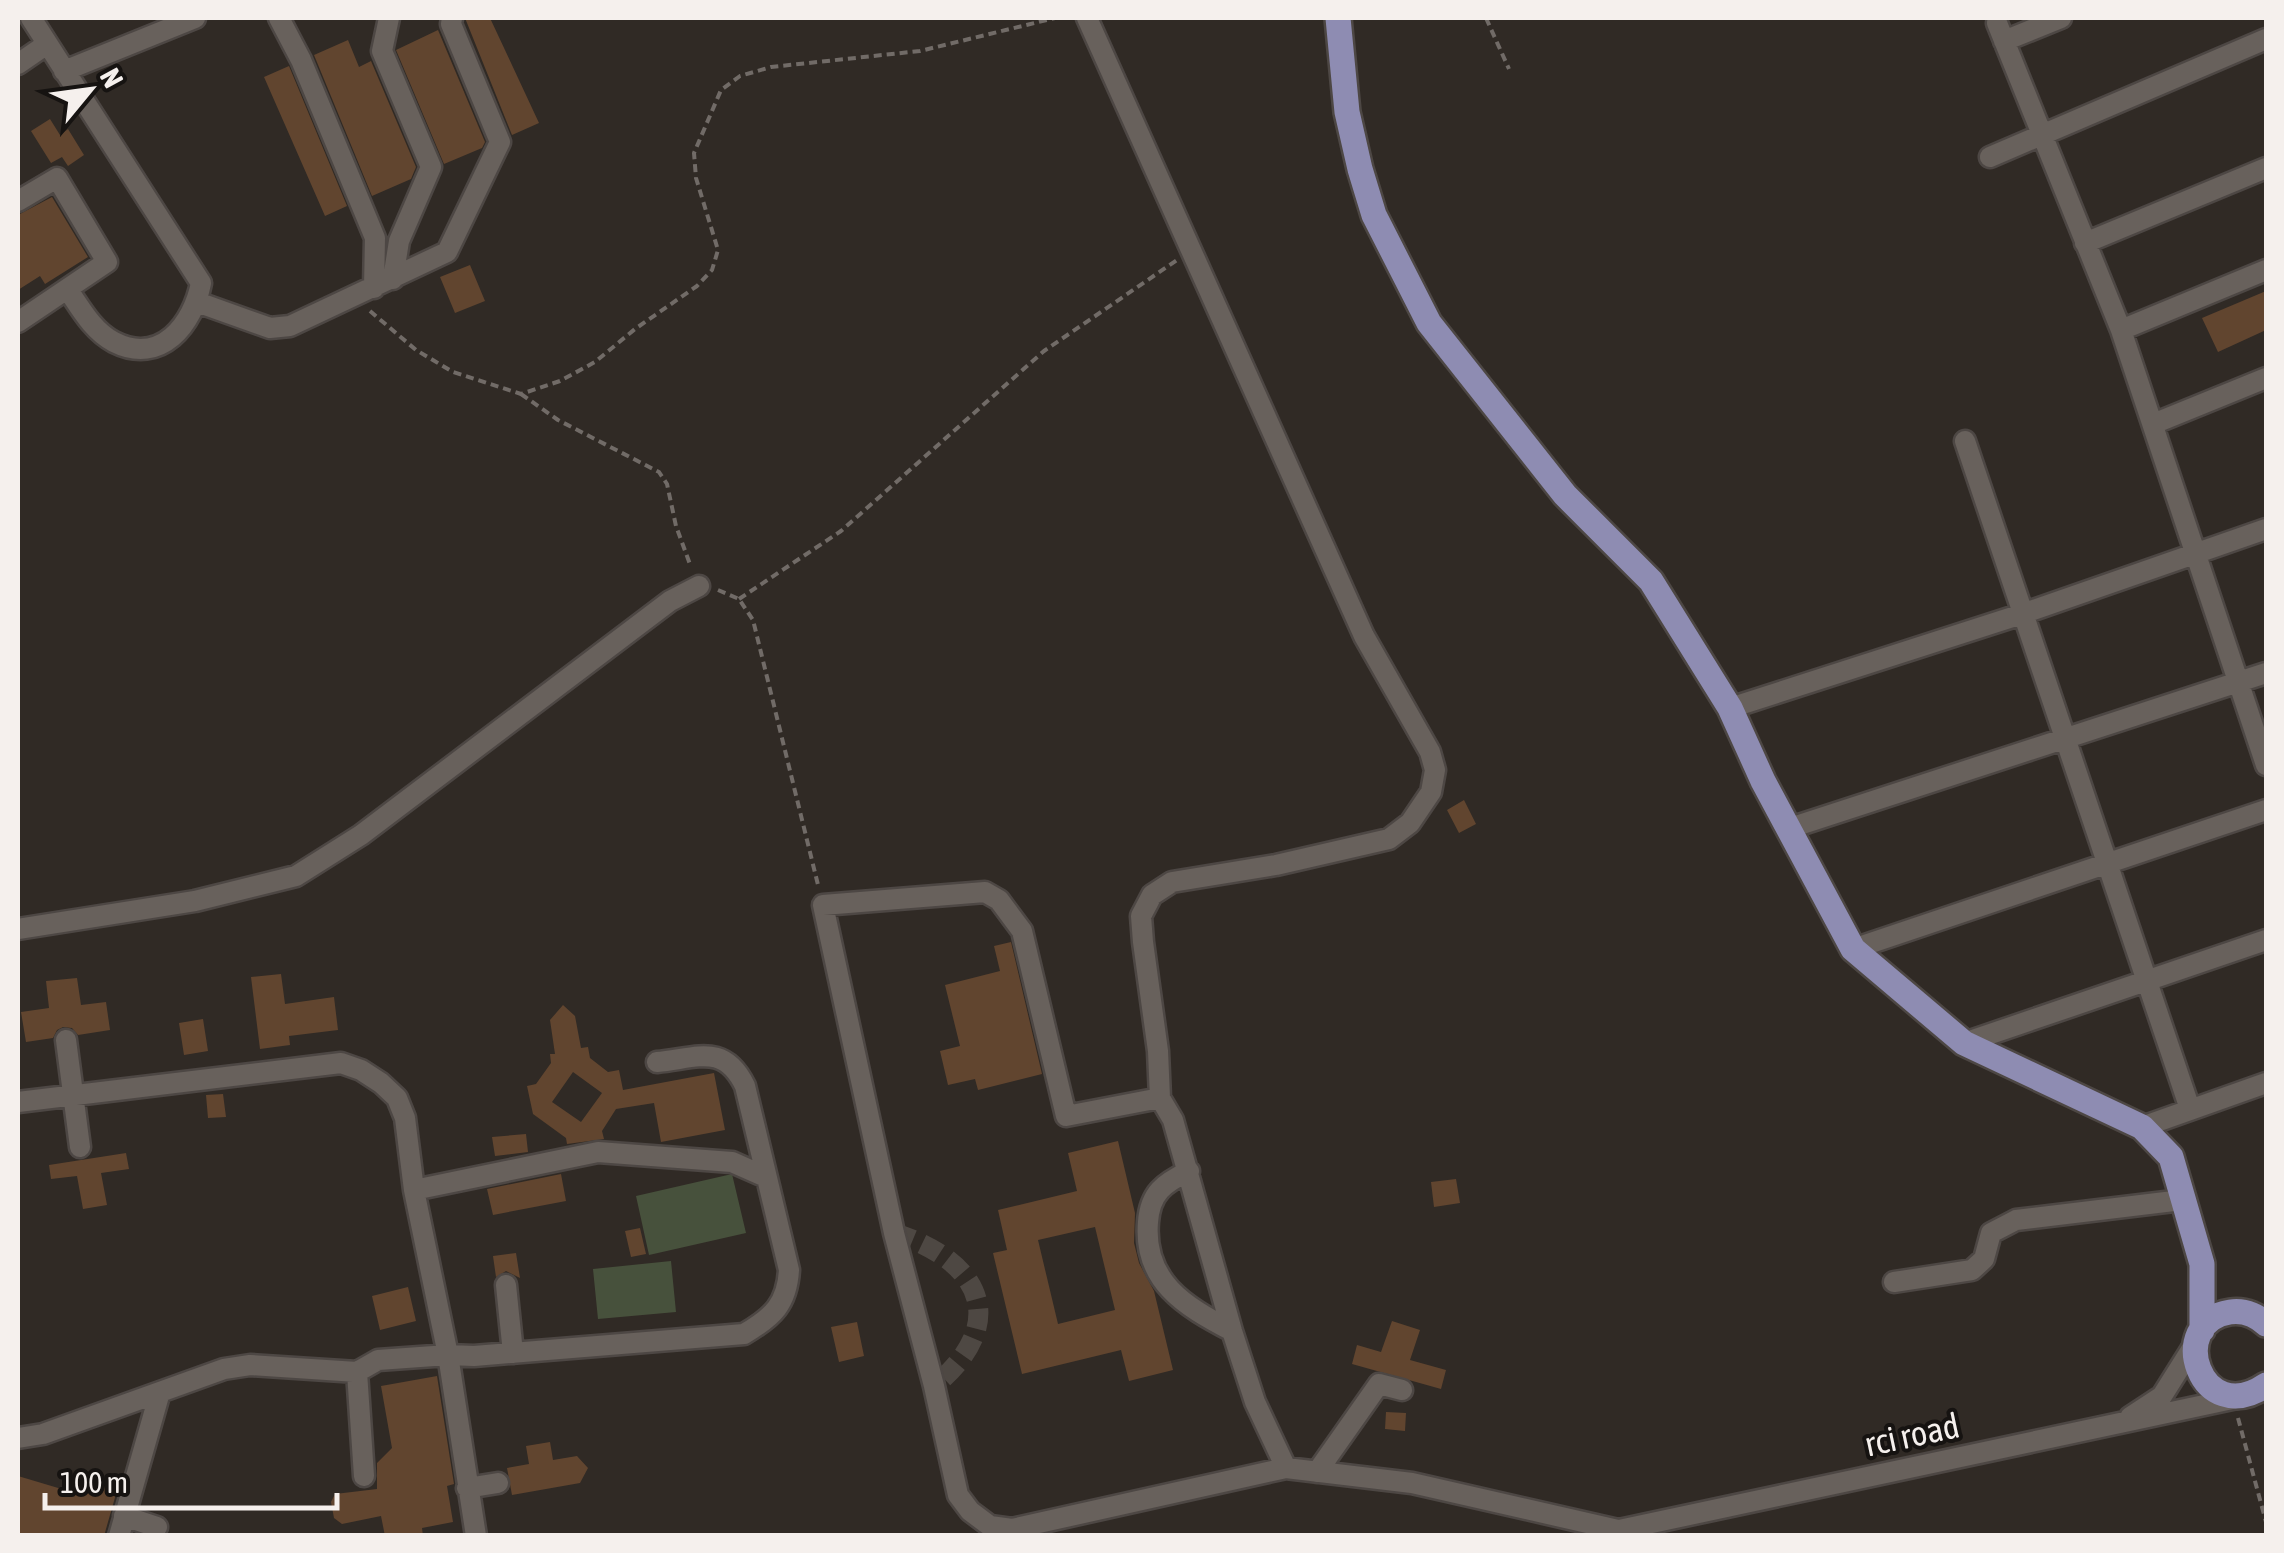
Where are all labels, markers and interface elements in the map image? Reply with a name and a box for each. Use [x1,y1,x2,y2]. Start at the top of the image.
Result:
north arrow [40,40,140,140]
text: N [94,63,130,93]
street label: rci road [1861,1405,1963,1464]
scale bar [45,1448,338,1510]
text: 100 m [60,1465,128,1499]

